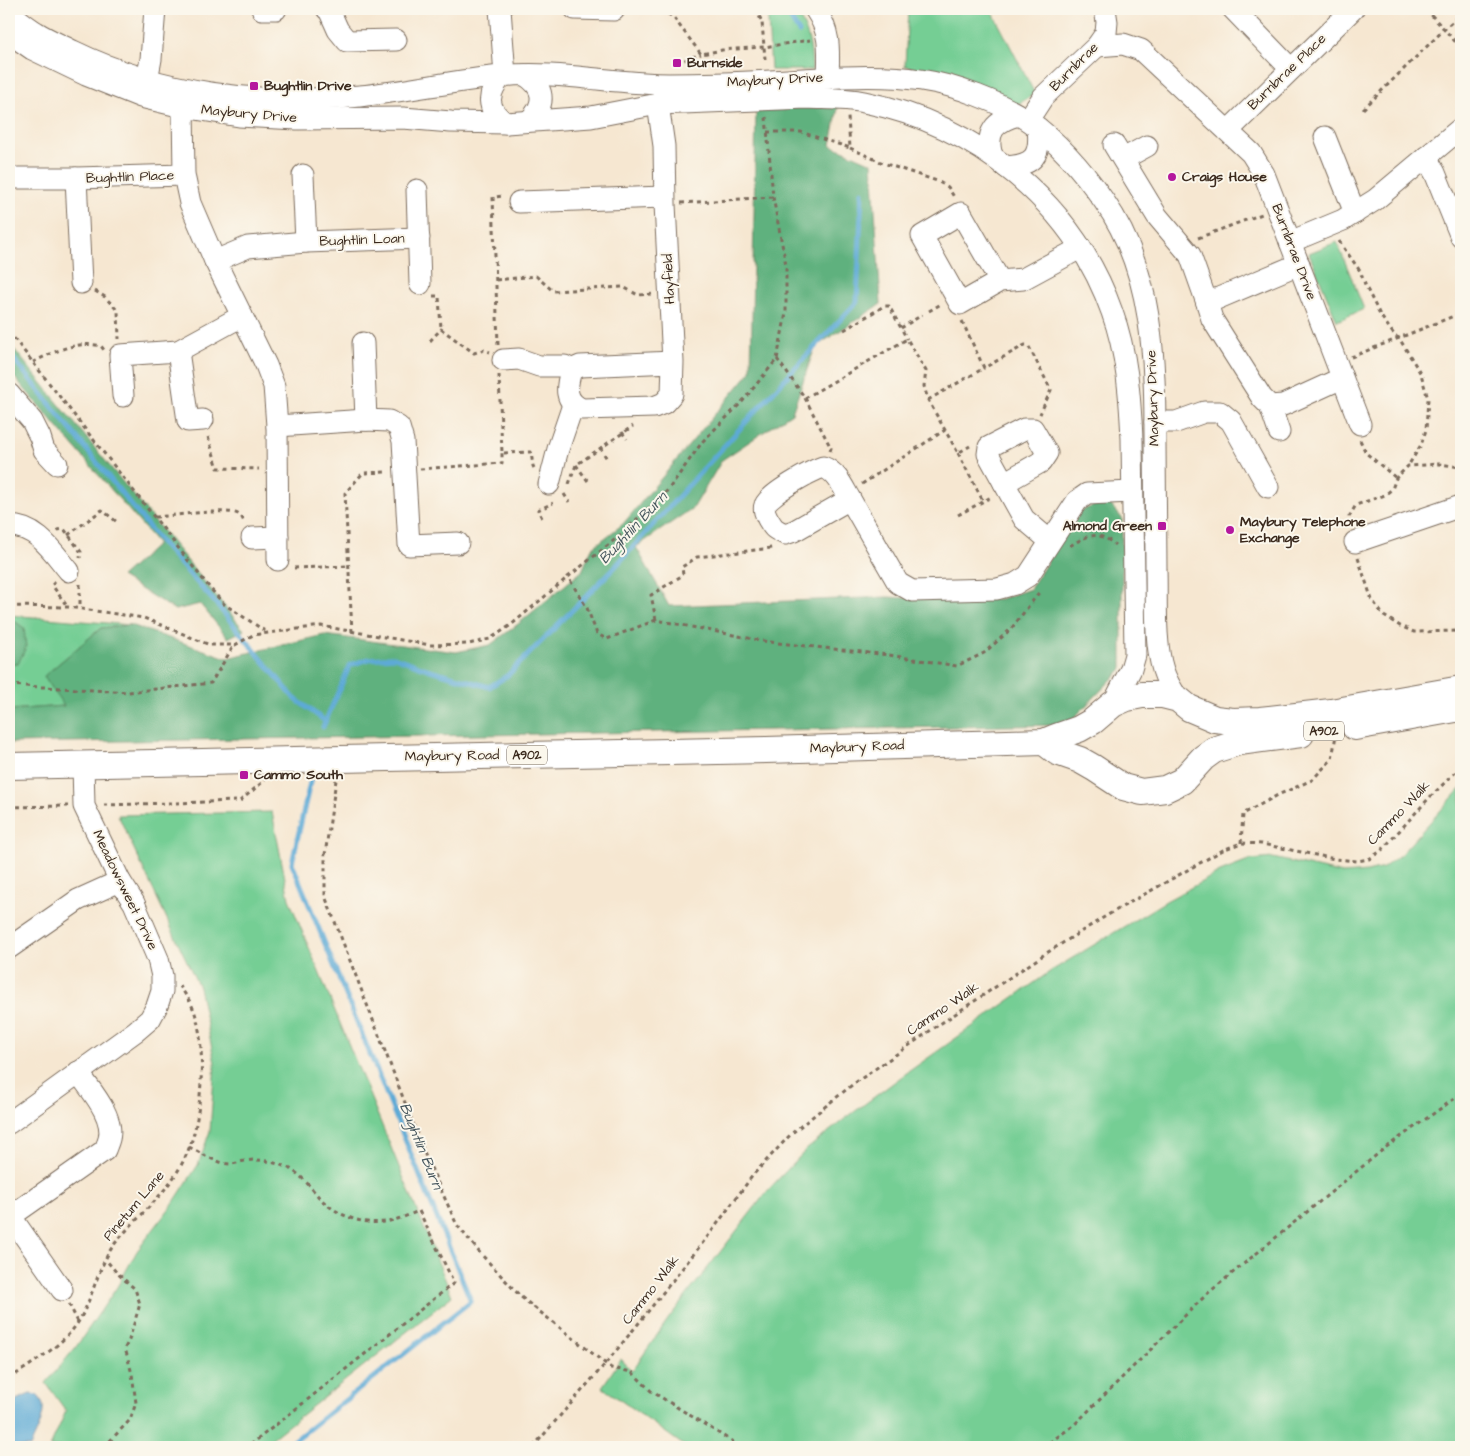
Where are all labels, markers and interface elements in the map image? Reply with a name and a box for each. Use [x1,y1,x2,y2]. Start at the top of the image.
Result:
street label: Burnbrae Place [1243,29,1331,115]
street label: Burnbrae [1045,38,1103,96]
place label: Burnside [687,53,743,73]
marker: Burnside [671,57,683,69]
street label: Maybury Drive [726,67,824,93]
place label: Bughtlin Drive [264,76,352,97]
marker: Bughtlin Drive [248,80,260,92]
street label: Maybury Drive [200,100,298,128]
street label: Bughtlin Place [85,165,175,189]
place label: Craigs House [1182,167,1267,188]
marker: Craigs House [1166,171,1178,183]
street label: Burnbrae Drive [1266,201,1322,303]
street label: Bughtlin Loan [319,229,405,251]
street label: Hayfield [658,253,680,305]
street label: Maybury Drive [1141,349,1165,446]
water label: Bughtlin Burn [594,486,674,569]
place label: Maybury Telephone Exchange [1240,512,1366,549]
place label: Almond Green [1063,516,1152,536]
marker: Almond Green [1156,520,1168,532]
marker: Maybury Telephone Exchange [1224,524,1236,536]
road number: A902 [1304,721,1344,740]
street label: Maybury Road [809,735,905,759]
street label: Maybury Road [405,745,499,767]
road number: A902 [507,746,547,764]
place label: Cammo South [254,765,344,785]
marker: Cammo South [238,769,250,781]
street label: Cammo Walk [1363,776,1435,850]
street label: Meadowsweet Drive [87,827,163,954]
street label: Cammo Walk [903,977,983,1041]
water label: Bughtlin Burn [393,1100,448,1194]
street label: Pinetum Lane [99,1166,170,1245]
street label: Cammo Walk [617,1251,685,1329]

